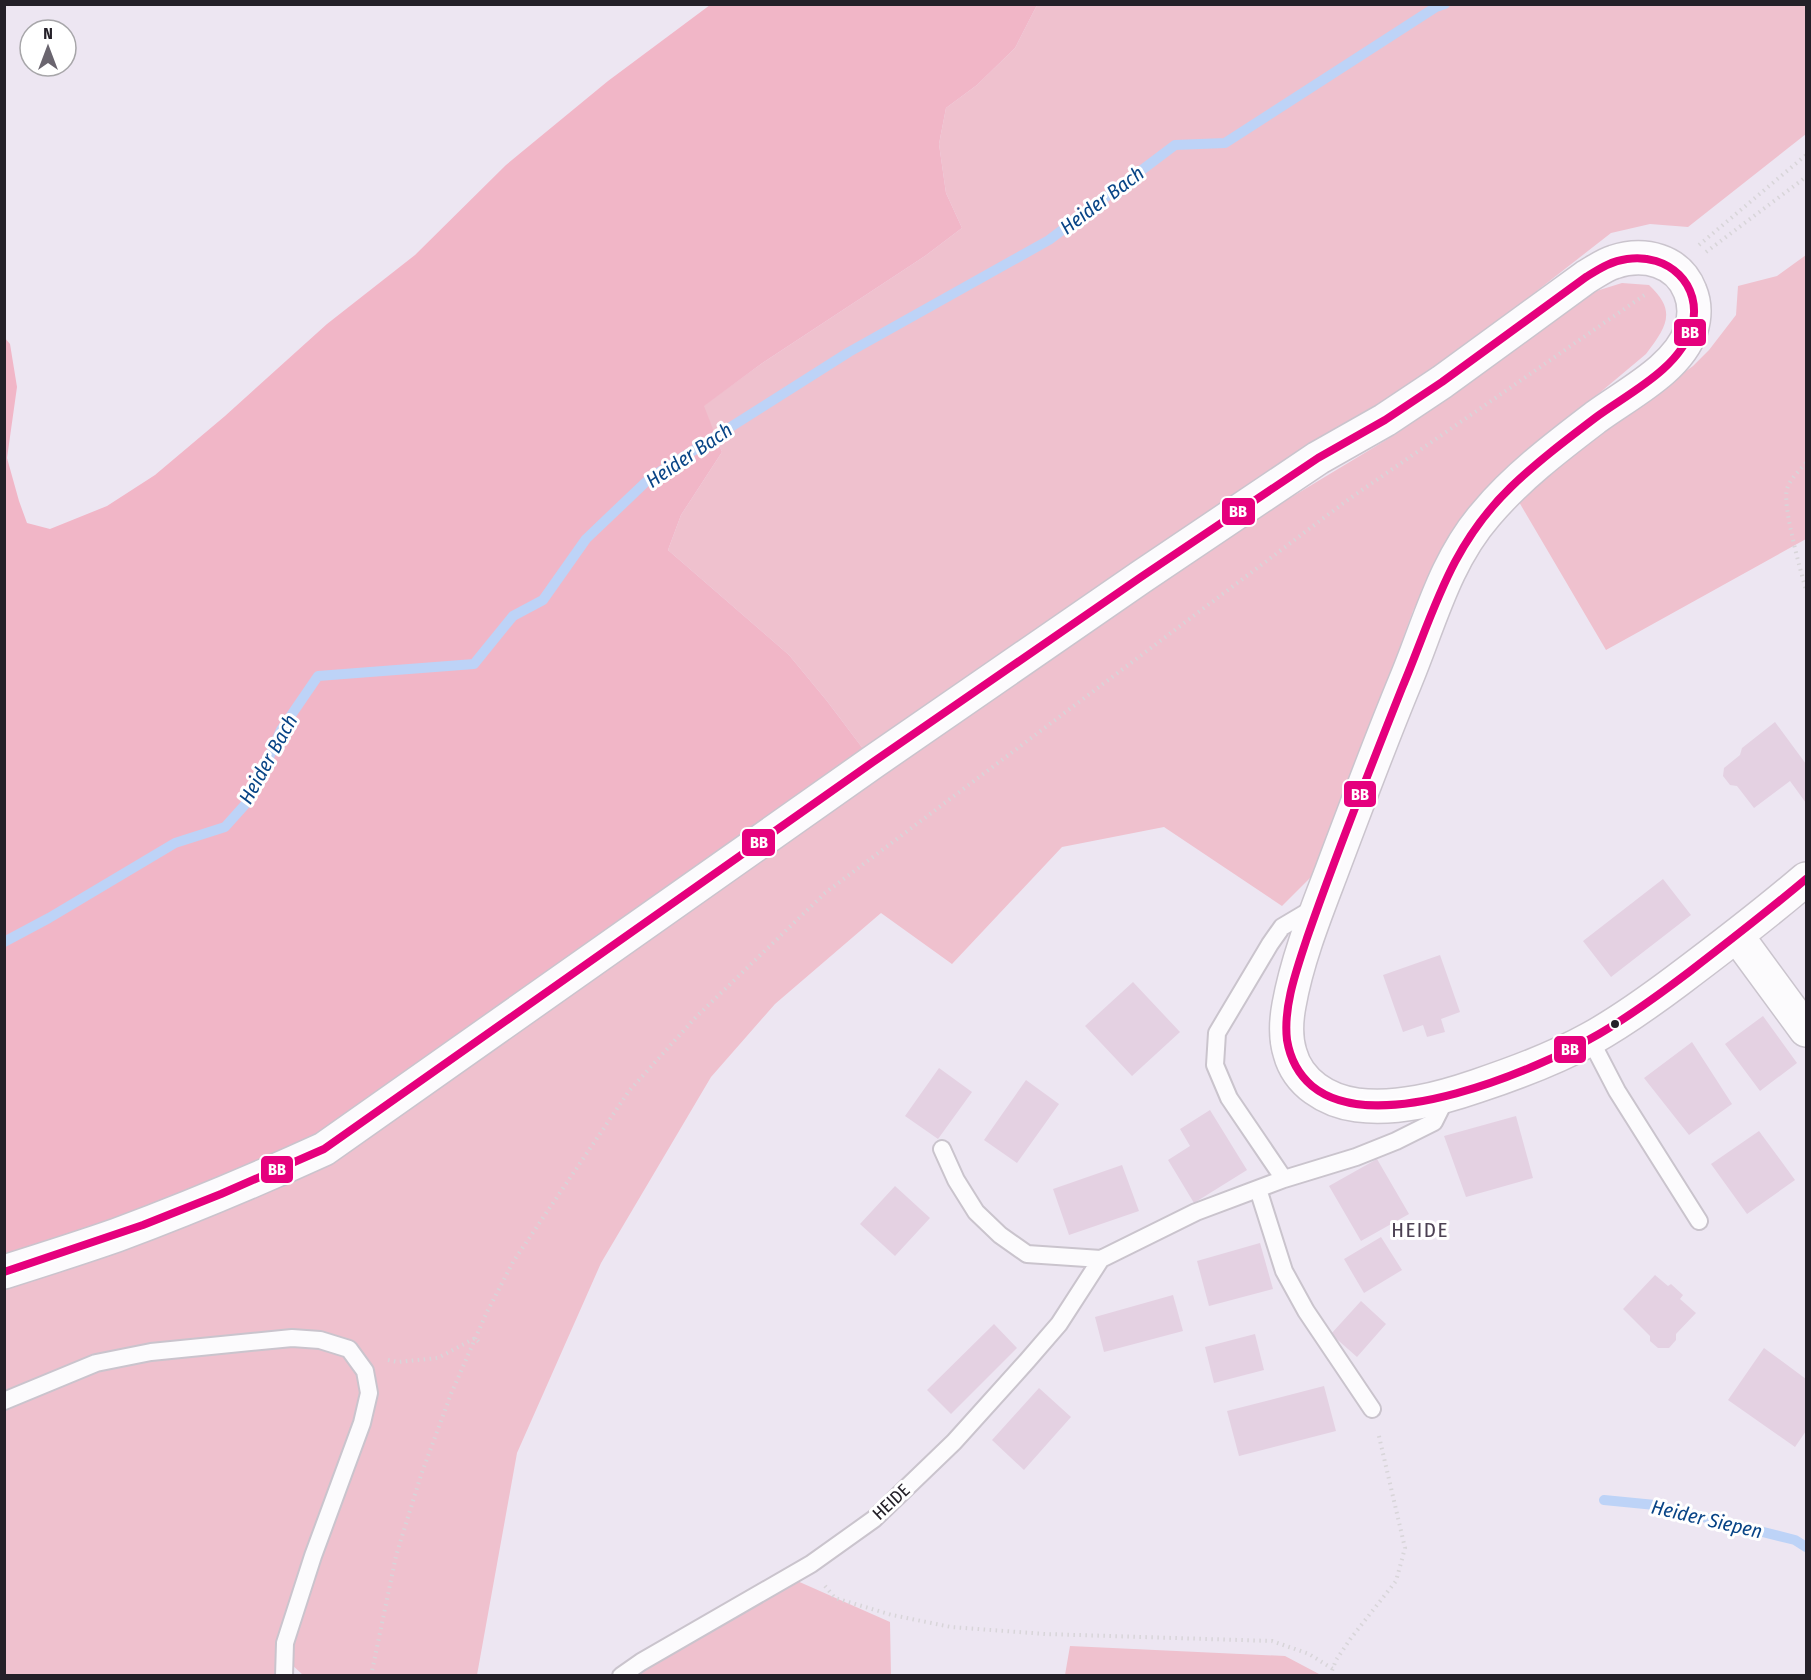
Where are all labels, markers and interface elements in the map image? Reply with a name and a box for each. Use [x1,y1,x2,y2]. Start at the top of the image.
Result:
north arrow [18,18,78,78]
text: N [43,24,53,43]
water label: Heider Bach [1055,161,1149,239]
line badge: BB [1673,318,1707,347]
text: BB [1681,323,1699,342]
water label: Heider Bach [641,417,737,493]
line badge: BB [1221,497,1256,526]
text: BB [1229,502,1247,521]
water label: Heider Bach [234,710,302,808]
line badge: BB [1343,780,1377,808]
text: BB [1351,785,1369,804]
line badge: BB [741,828,776,857]
text: BB [750,833,768,852]
unlabelled marker [1609,1018,1621,1030]
line badge: BB [1553,1035,1587,1064]
text: BB [1561,1040,1579,1059]
line badge: BB [260,1155,294,1184]
text: BB [268,1160,286,1179]
district label: HEIDE [1391,1217,1449,1243]
street label: HEIDE [868,1479,914,1525]
water label: Heider Siepen [1649,1495,1765,1543]

